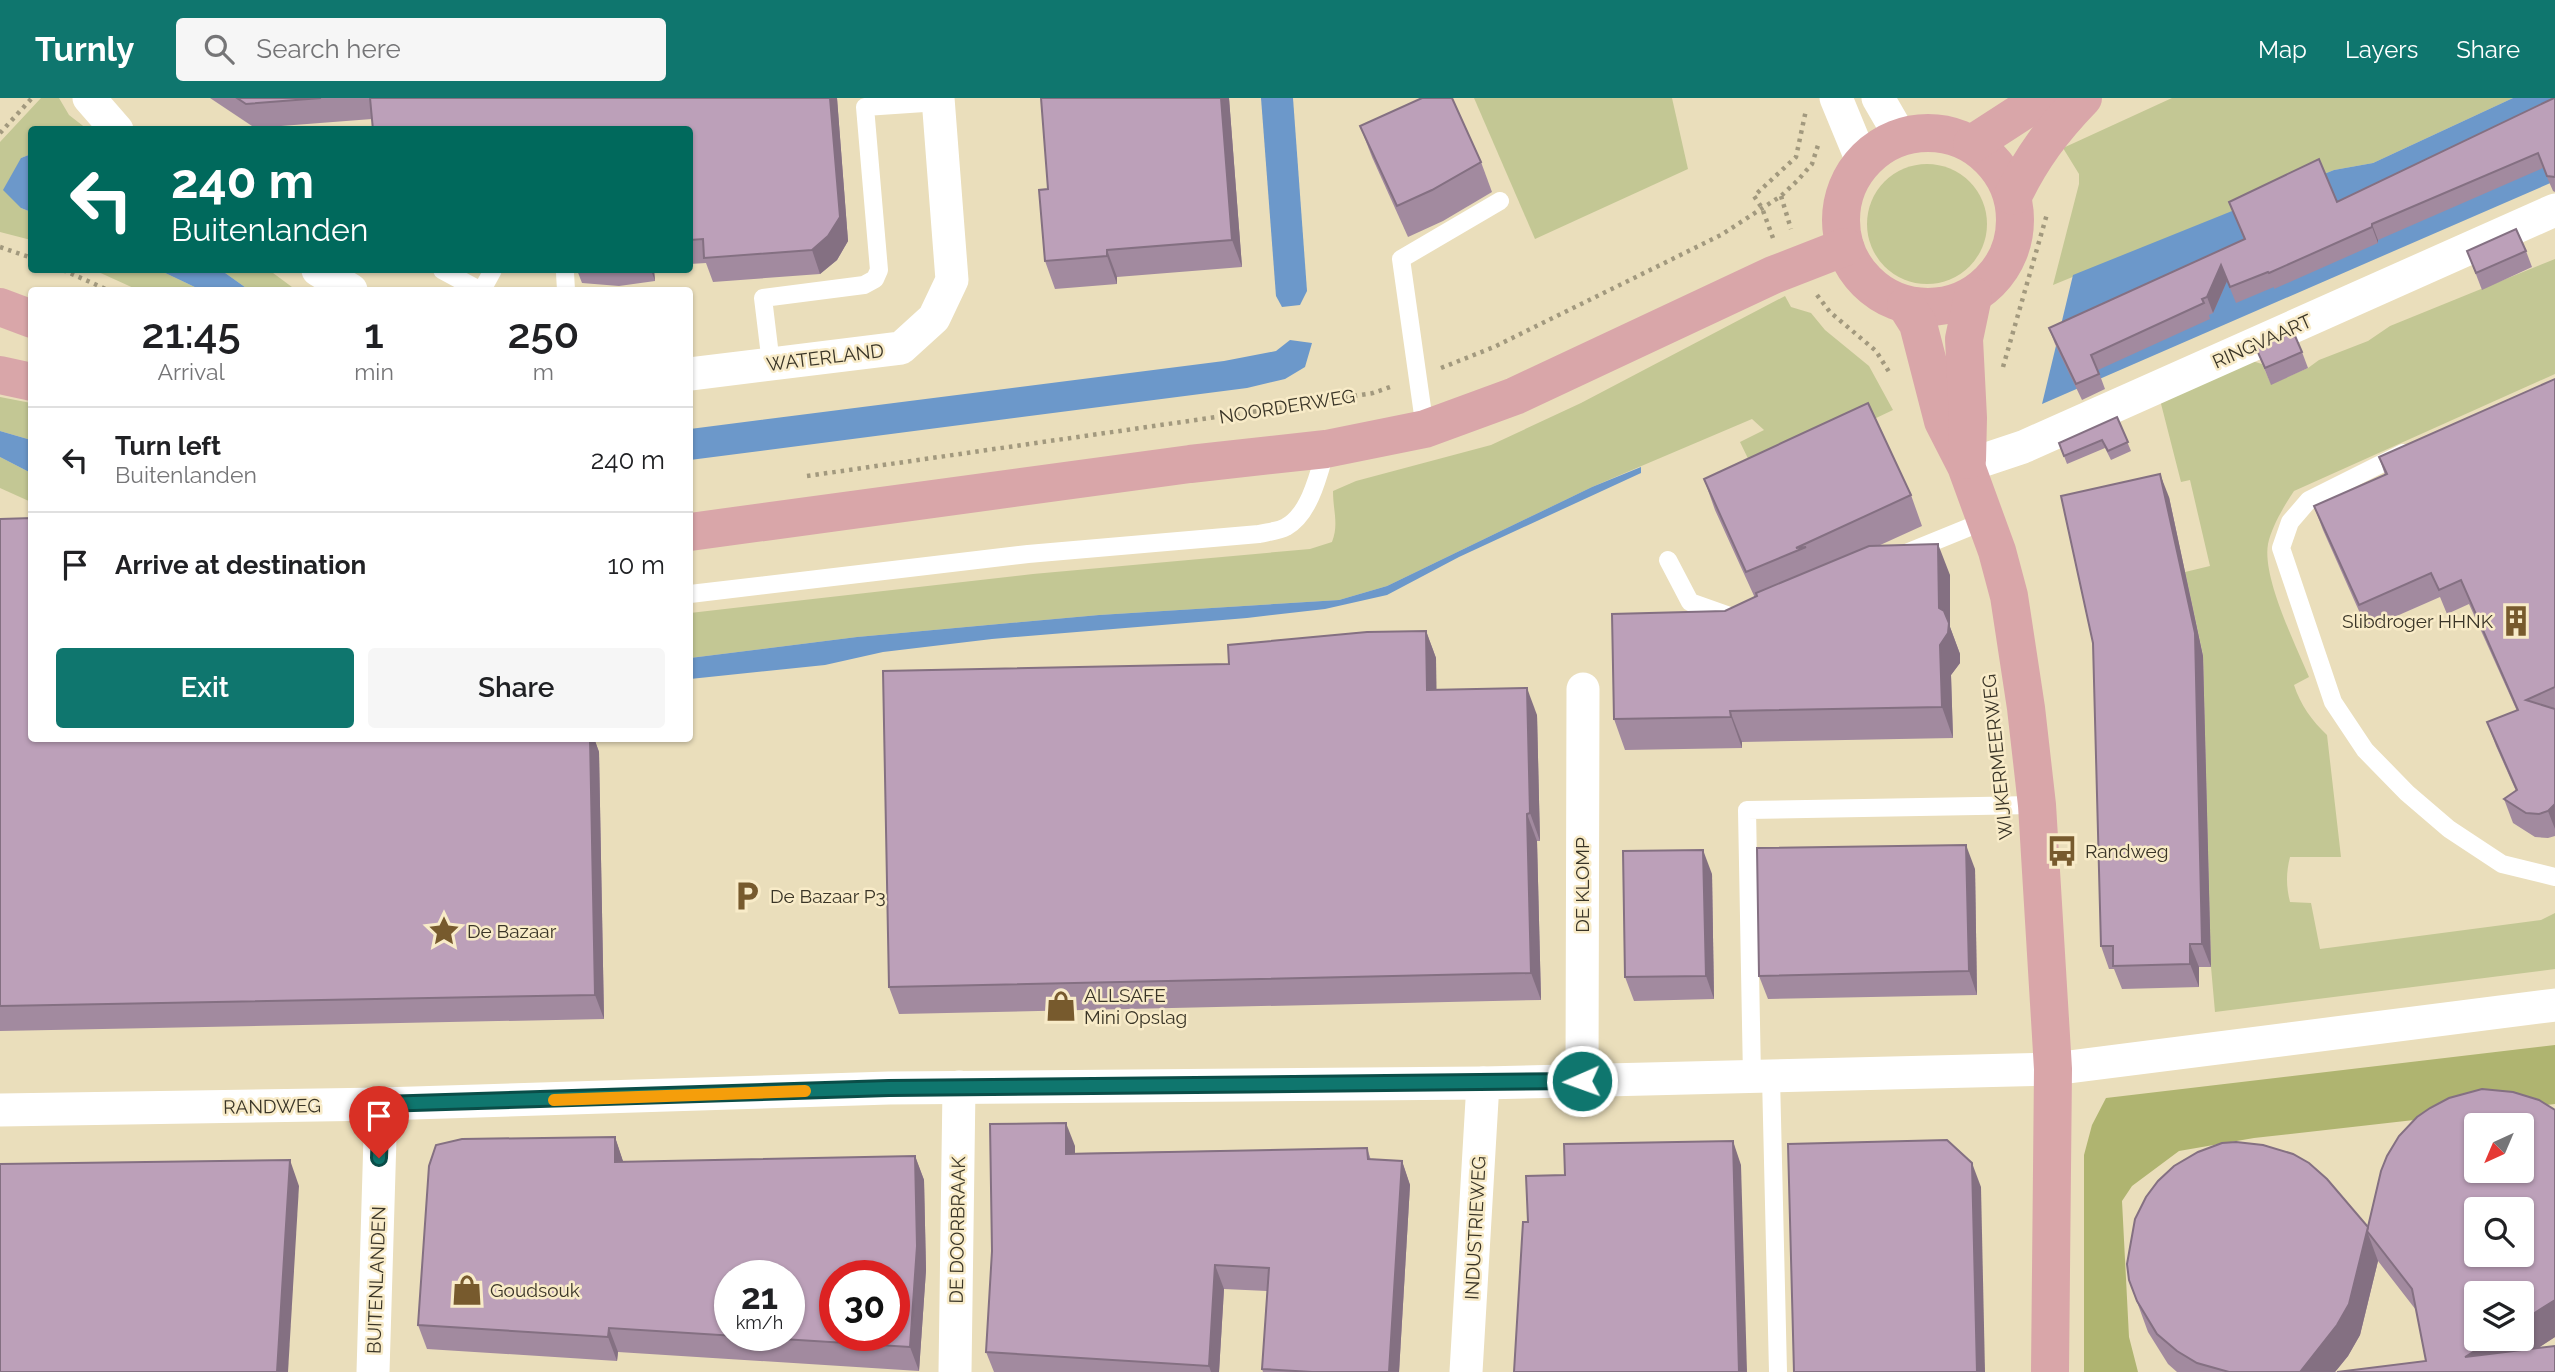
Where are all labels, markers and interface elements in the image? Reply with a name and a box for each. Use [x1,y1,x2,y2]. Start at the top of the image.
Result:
search box [176,18,666,81]
text: Turnly [35,30,134,69]
icon: search [200,30,238,68]
text: Search here [256,34,401,64]
text: Map [2258,35,2307,64]
text: Layers [2345,35,2418,64]
text: Share [2456,35,2520,64]
text: 240 m [171,152,314,209]
icon: left [56,154,147,245]
text: Buitenlanden [171,211,368,248]
text: 21:45 [142,309,241,358]
text: 1 [364,309,384,358]
text: 250 [507,309,579,358]
street label: RINGVAART [2209,309,2315,373]
street label: WATERLAND [765,339,885,375]
text: Arrival [157,358,225,385]
text: min [354,358,394,385]
text: m [533,358,554,385]
street label: NOORDERWEG [1217,384,1357,428]
text: Turn left [115,431,221,461]
icon: left [56,441,94,479]
text: 240 m [591,445,665,475]
text: Buitenlanden [115,461,257,488]
icon: arrive [56,546,94,584]
text: Arrive at destination [115,550,366,580]
text: 10 m [607,550,665,580]
building icon: Slibdroger HHNK [2499,604,2533,638]
place label: Slibdroger HHNK [2342,610,2494,632]
button: Exit [56,648,354,728]
button: Share [368,648,665,728]
street label: WIJKERMEERWEG [1977,673,2017,841]
bus stop icon: Randweg [2045,834,2079,868]
street label: DE KLOMP [1571,837,1593,933]
place label: Randweg [2085,840,2169,862]
parking icon: De Bazaar P3 [730,879,764,913]
place label: De Bazaar P3 [770,885,886,907]
place icon: De Bazaar [427,914,461,948]
place label: De Bazaar [467,920,557,942]
place label: ALLSAFE Mini Opslag [1084,984,1187,1028]
shop icon: ALLSAFE Mini Opslag [1044,989,1078,1023]
position arrow [1545,1044,1619,1118]
pin [349,1086,409,1158]
street label: RANDWEG [223,1094,321,1118]
icon: arrive [360,1097,398,1135]
north arrow [2464,1113,2534,1183]
map controls [2464,1113,2534,1351]
street label: DE DOORBRAAK [945,1155,969,1304]
street label: INDUSTRIEWEG [1460,1156,1490,1300]
button: search [2464,1197,2534,1267]
street label: BUITENLANDEN [362,1206,390,1354]
speed limit sign: 30 [819,1260,910,1351]
shop icon: Goudsouk [450,1273,484,1307]
text: 21 [741,1276,778,1317]
place label: Goudsouk [490,1279,580,1301]
button: layers [2464,1281,2534,1351]
text: km/h [736,1312,783,1333]

